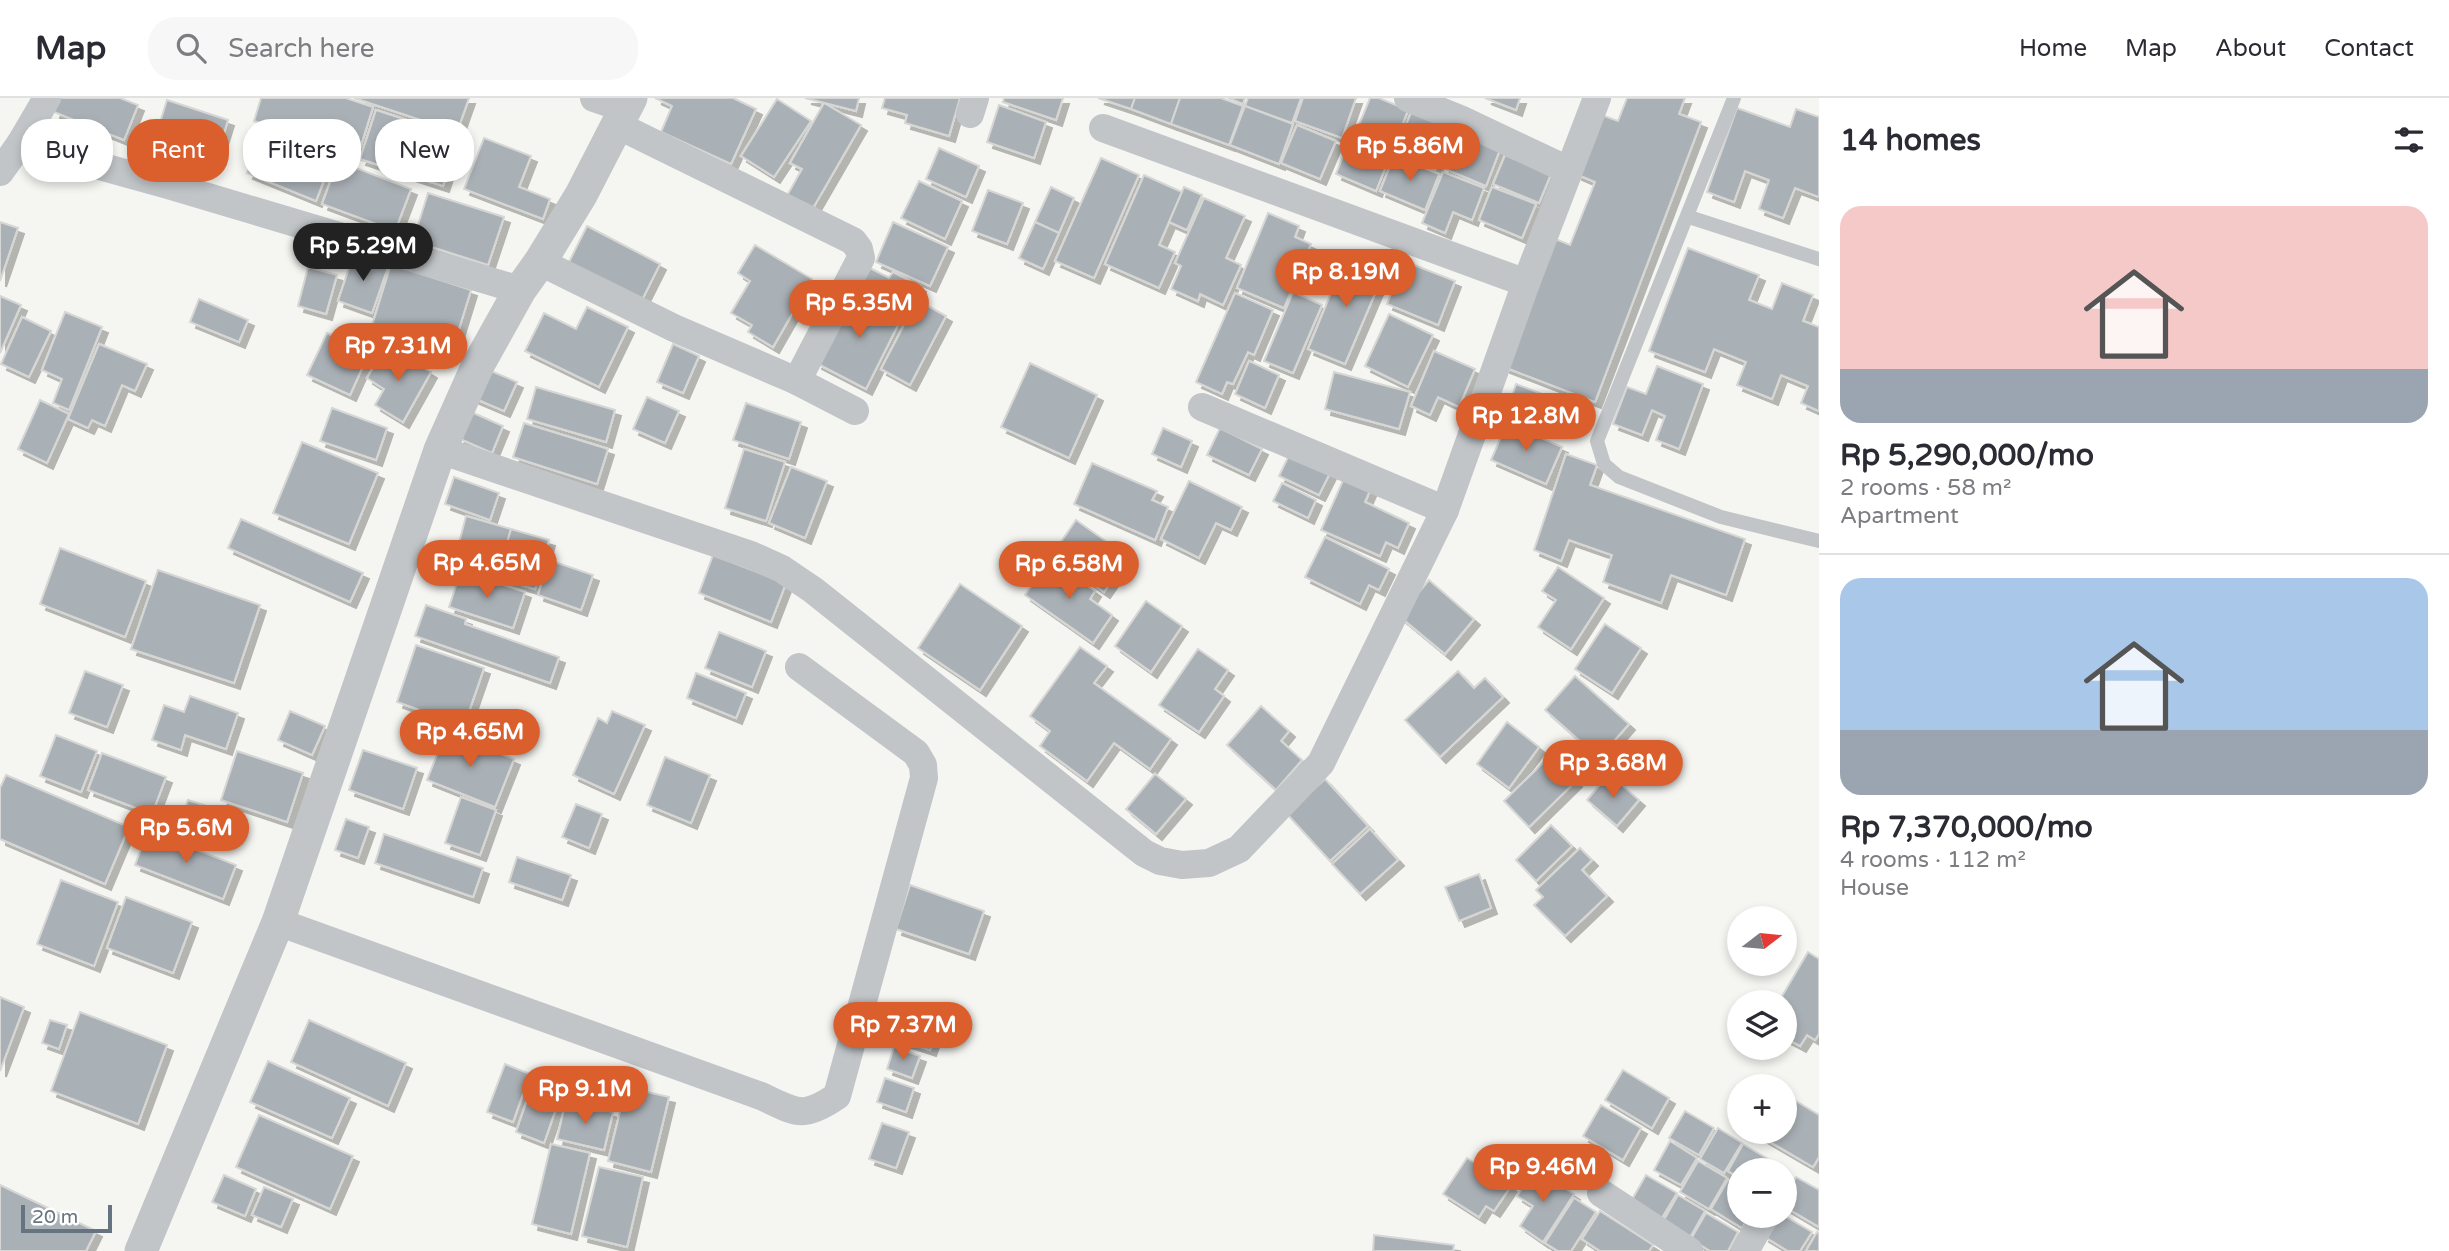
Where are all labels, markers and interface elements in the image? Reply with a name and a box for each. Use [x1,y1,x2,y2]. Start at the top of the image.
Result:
search box [148,17,638,80]
text: Map [35,29,106,68]
icon: search [172,29,210,67]
text: Search here [228,33,374,64]
text: Home [2019,34,2087,63]
text: Map [2125,34,2177,63]
text: About [2215,34,2286,63]
text: Contact [2324,34,2414,63]
chip: Buy [21,119,113,182]
chip: Rent [127,119,229,182]
chip: Filters [243,119,361,182]
chip: New [375,119,474,182]
icon: filters [2390,121,2428,159]
text: 14 homes [1840,122,1981,159]
pin: Rp 5.86M [1338,123,1482,183]
text: Rp 5.86M [1356,132,1464,160]
pin: Rp 5.29M [291,223,435,283]
text: Rp 5.29M [309,232,417,260]
pin: Rp 8.19M [1274,250,1418,309]
icon: home [2071,251,2197,377]
text: Rp 8.19M [1292,258,1400,286]
pin: Rp 5.35M [787,280,931,340]
text: Rp 5.35M [805,289,913,317]
pin: Rp 7.31M [326,324,470,383]
text: Rp 7.31M [344,332,452,360]
pin: Rp 12.8M [1454,394,1598,453]
text: Rp 12.8M [1472,402,1580,430]
text: Rp 5,290,000/mo [1840,437,2094,474]
text: 2 rooms · 58 m² [1840,474,2011,502]
text: Apartment [1840,502,1959,530]
pin: Rp 4.65M [415,540,559,600]
pin: Rp 6.58M [997,542,1141,601]
text: Rp 4.65M [433,549,541,577]
text: Rp 6.58M [1015,550,1123,578]
icon: home [2071,623,2197,749]
pin: Rp 4.65M [398,710,542,769]
text: Rp 4.65M [416,718,524,746]
pin: Rp 3.68M [1541,740,1685,800]
text: Rp 3.68M [1559,749,1667,777]
pin: Rp 5.6M [121,806,251,865]
text: Rp 7,370,000/mo [1840,809,2093,846]
text: Rp 5.6M [139,814,233,842]
text: 4 rooms · 112 m² [1840,846,2026,874]
text: House [1840,874,1909,902]
north arrow [1727,906,1797,976]
map controls [1727,906,1797,1228]
button: layers [1727,990,1797,1060]
pin: Rp 7.37M [831,1002,975,1062]
text: Rp 7.37M [849,1011,957,1039]
pin: Rp 9.1M [520,1066,650,1126]
button: + [1727,1074,1797,1144]
text: Rp 9.1M [538,1075,632,1103]
pin: Rp 9.46M [1471,1144,1615,1204]
text: Rp 9.46M [1489,1153,1597,1181]
button: − [1727,1158,1797,1228]
scale bar [21,1202,112,1234]
text: 20 m [32,1206,78,1228]

